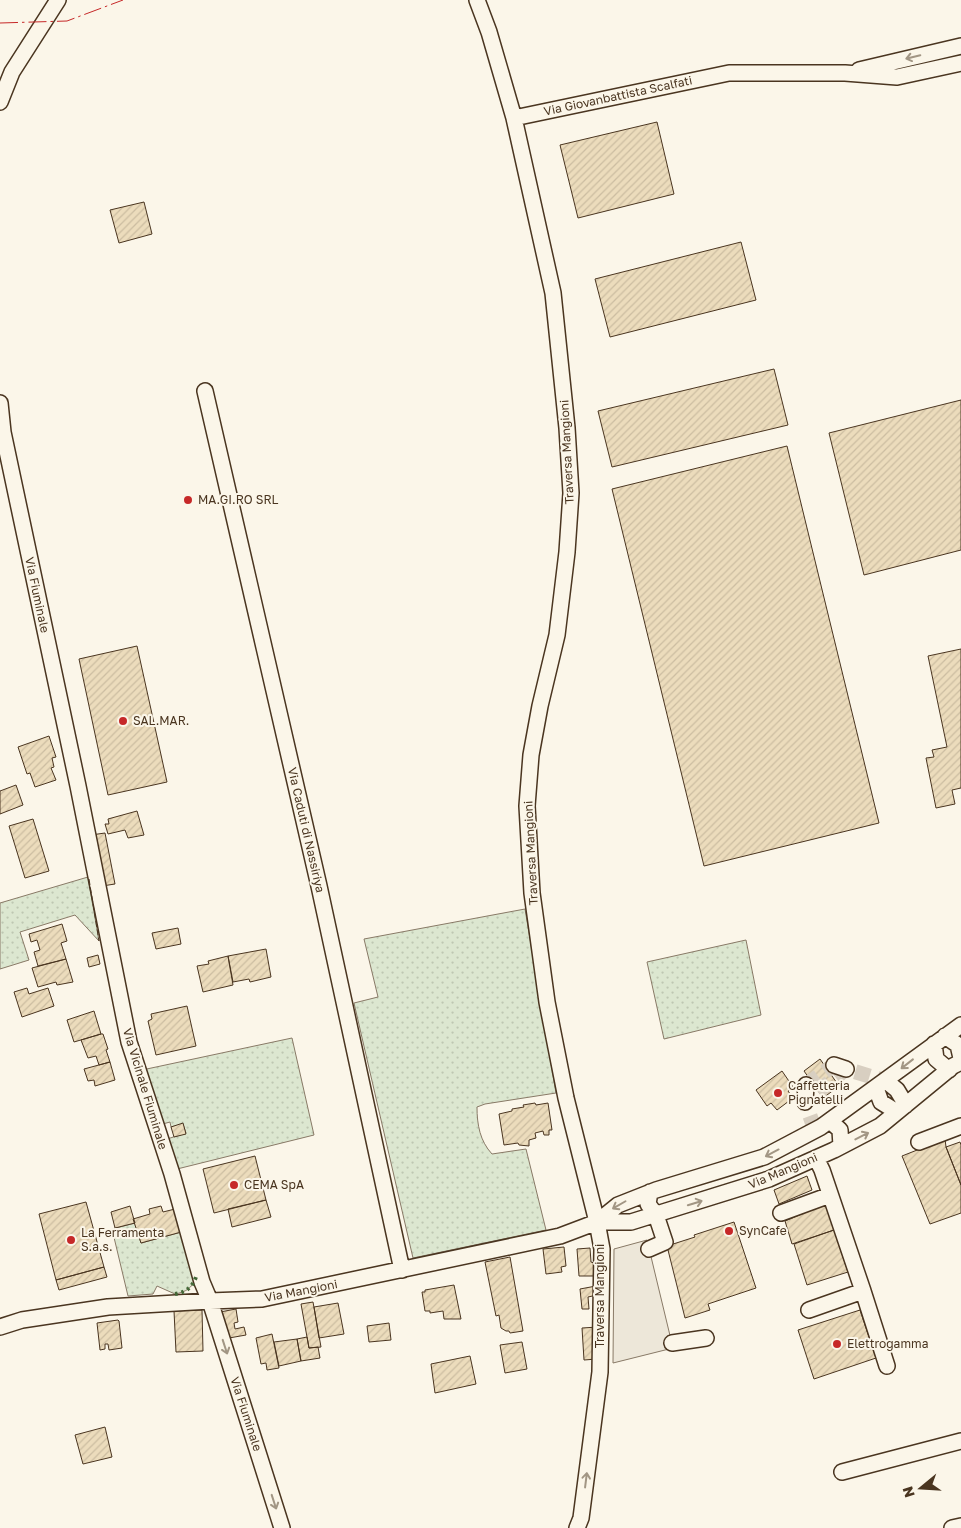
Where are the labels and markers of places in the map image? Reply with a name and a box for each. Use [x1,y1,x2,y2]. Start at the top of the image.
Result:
place label: MA.GI.RO SRL [198,492,279,507]
marker: MA.GI.RO SRL [182,494,194,506]
place label: SAL.MAR. [133,713,189,728]
marker: SAL.MAR. [117,715,129,727]
place label: Caffetteria Pignatelli [788,1078,850,1107]
marker: Caffetteria Pignatelli [772,1087,784,1099]
place label: CEMA SpA [244,1177,304,1192]
marker: CEMA SpA [228,1179,240,1191]
place label: SynCafe [739,1223,787,1238]
place label: La Ferramenta S.a.s. [81,1225,164,1254]
marker: SynCafe [723,1225,735,1237]
marker: La Ferramenta S.a.s. [65,1234,77,1246]
place label: Elettrogamma [847,1336,928,1351]
marker: Elettrogamma [831,1338,843,1350]

